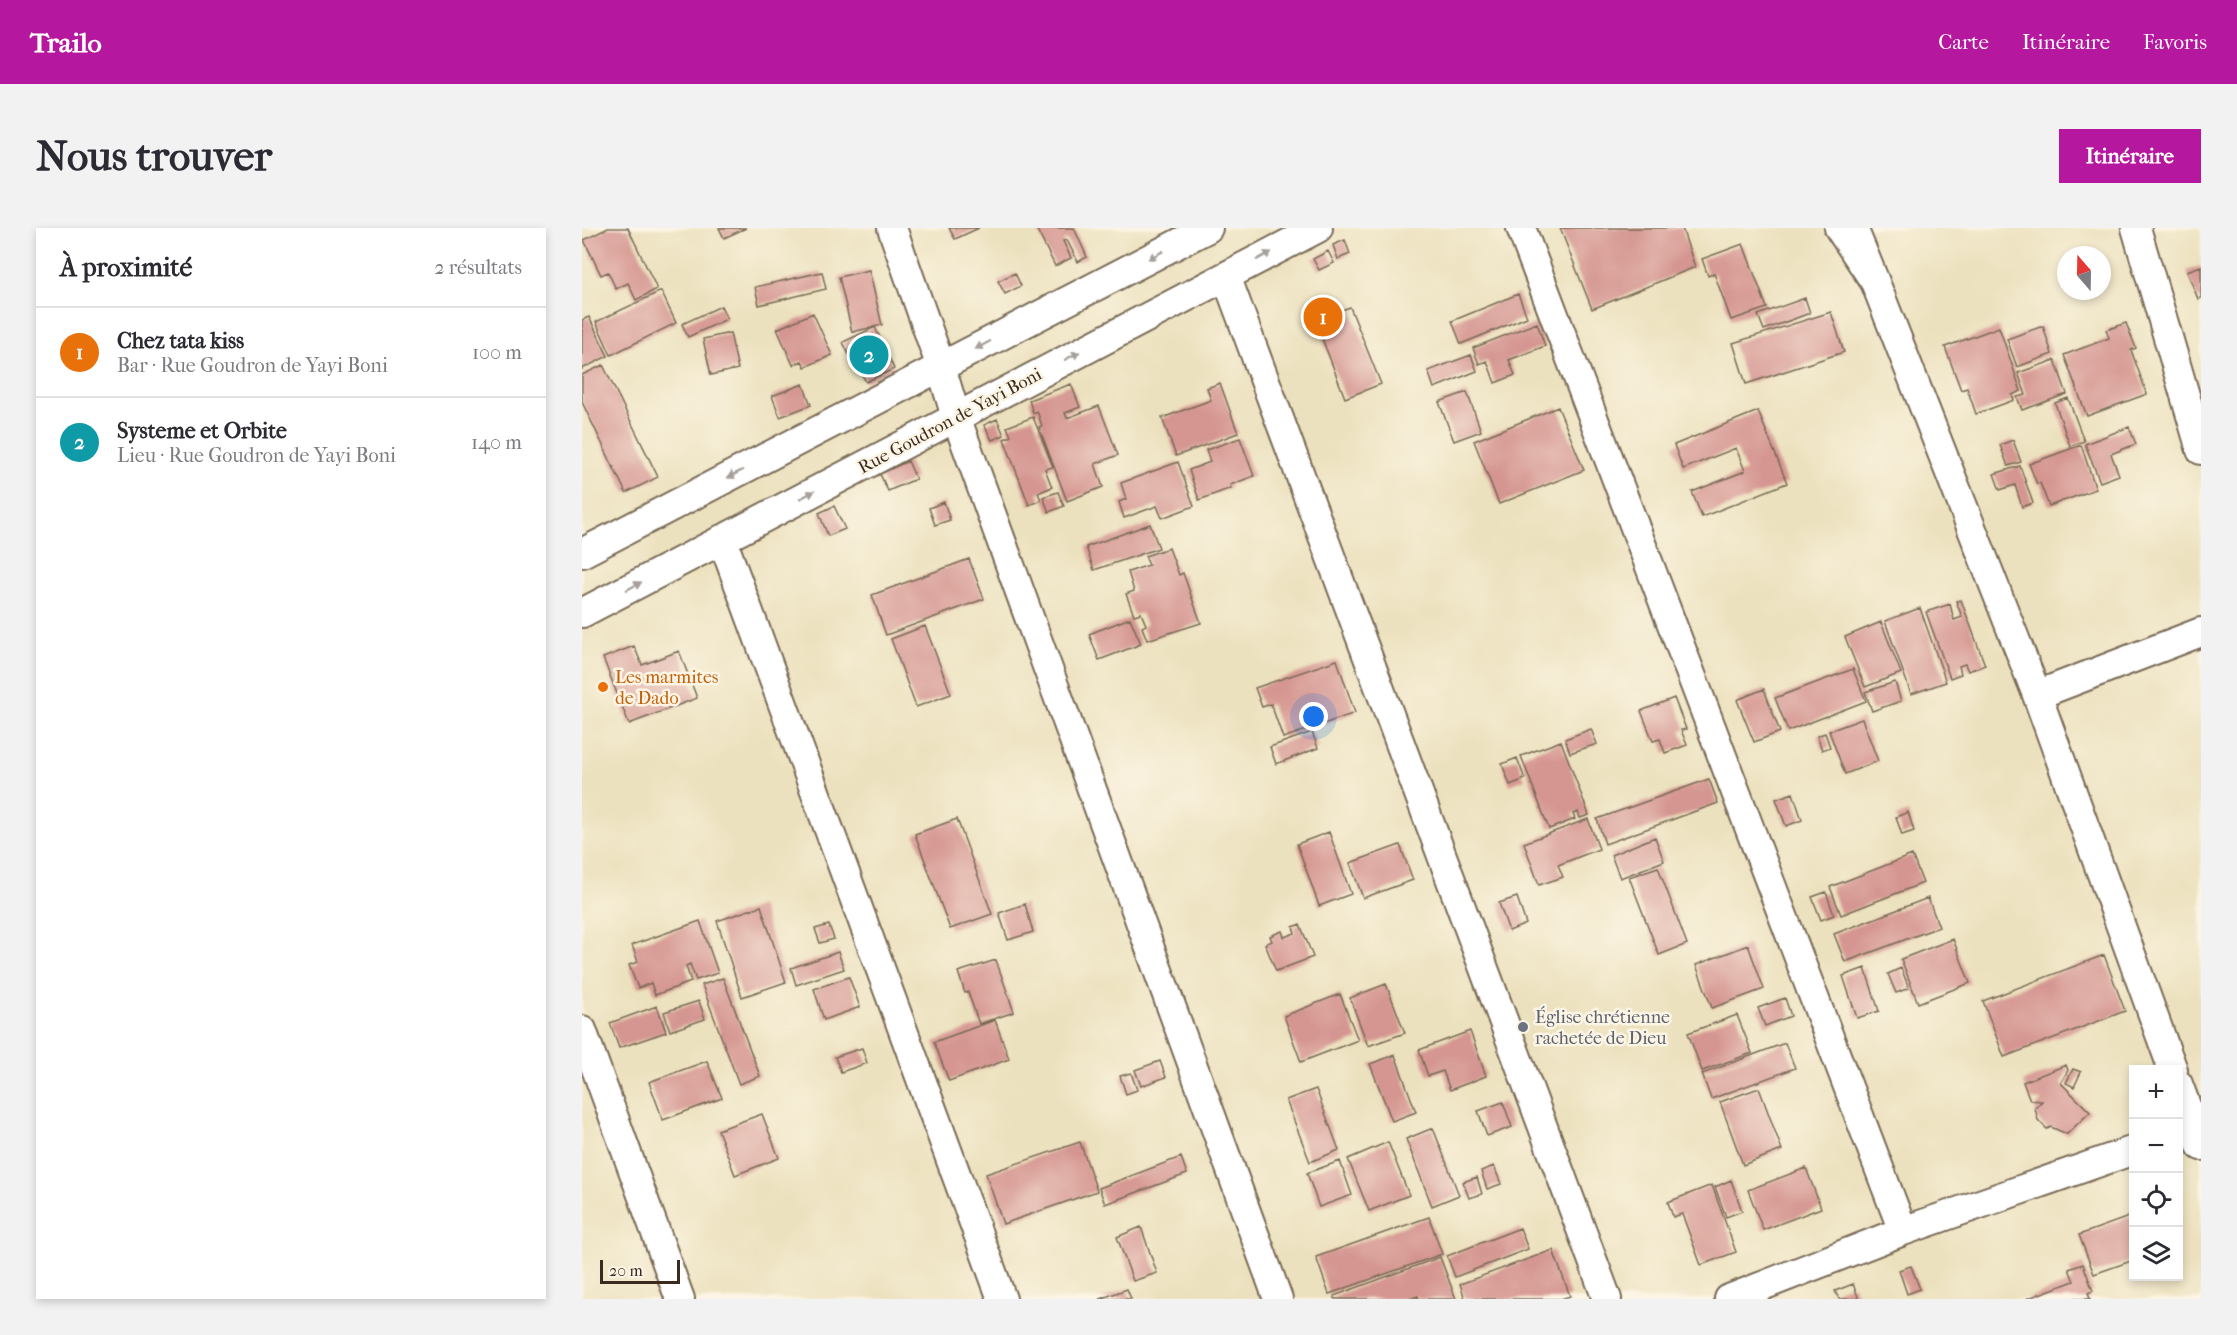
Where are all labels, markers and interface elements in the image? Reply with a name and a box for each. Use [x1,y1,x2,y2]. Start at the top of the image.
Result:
text: Trailo [30,26,102,59]
text: Carte [1938,30,1989,54]
text: Itinéraire [2022,30,2110,54]
text: Favoris [2143,30,2207,54]
button: Itinéraire [2059,129,2201,183]
text: Nous trouver [36,132,272,181]
north arrow [2057,246,2111,300]
one-way arrow [1147,250,1164,260]
one-way arrow [1255,251,1272,261]
text: À proximité [60,252,192,283]
text: 2 résultats [434,256,522,279]
pin: 1 [1304,294,1342,340]
text: Chez tata kiss [117,328,244,354]
pin: 2 [850,332,888,378]
one-way arrow [974,340,992,350]
text: 1 [76,341,83,364]
text: 100 m [472,341,522,364]
one-way arrow [1064,351,1081,361]
text: Bar · Rue Goudron de Yayi Boni [117,354,388,377]
street label: Rue Goudron de Yayi Boni [855,363,1046,478]
text: Systeme et Orbite [117,418,287,444]
text: 2 [74,431,85,454]
text: 140 m [471,431,522,454]
text: Lieu · Rue Goudron de Yayi Boni [117,444,396,467]
one-way arrow [727,469,744,479]
one-way arrow [798,491,815,500]
one-way arrow [626,581,643,591]
place label: Les marmites de Dado [615,667,719,709]
marker: Les marmites de Dado [596,680,610,694]
your location [1299,702,1328,731]
place label: Église chrétienne rachetée de Dieu [1535,1006,1670,1049]
marker: Église chrétienne rachetée de Dieu [1516,1020,1530,1034]
map controls [2129,1065,2183,1281]
button: + [2129,1065,2183,1119]
button: − [2129,1119,2183,1173]
button: locate [2129,1173,2183,1227]
button: layers [2129,1227,2183,1281]
scale bar [600,1257,680,1284]
text: 20 m [609,1261,643,1280]

